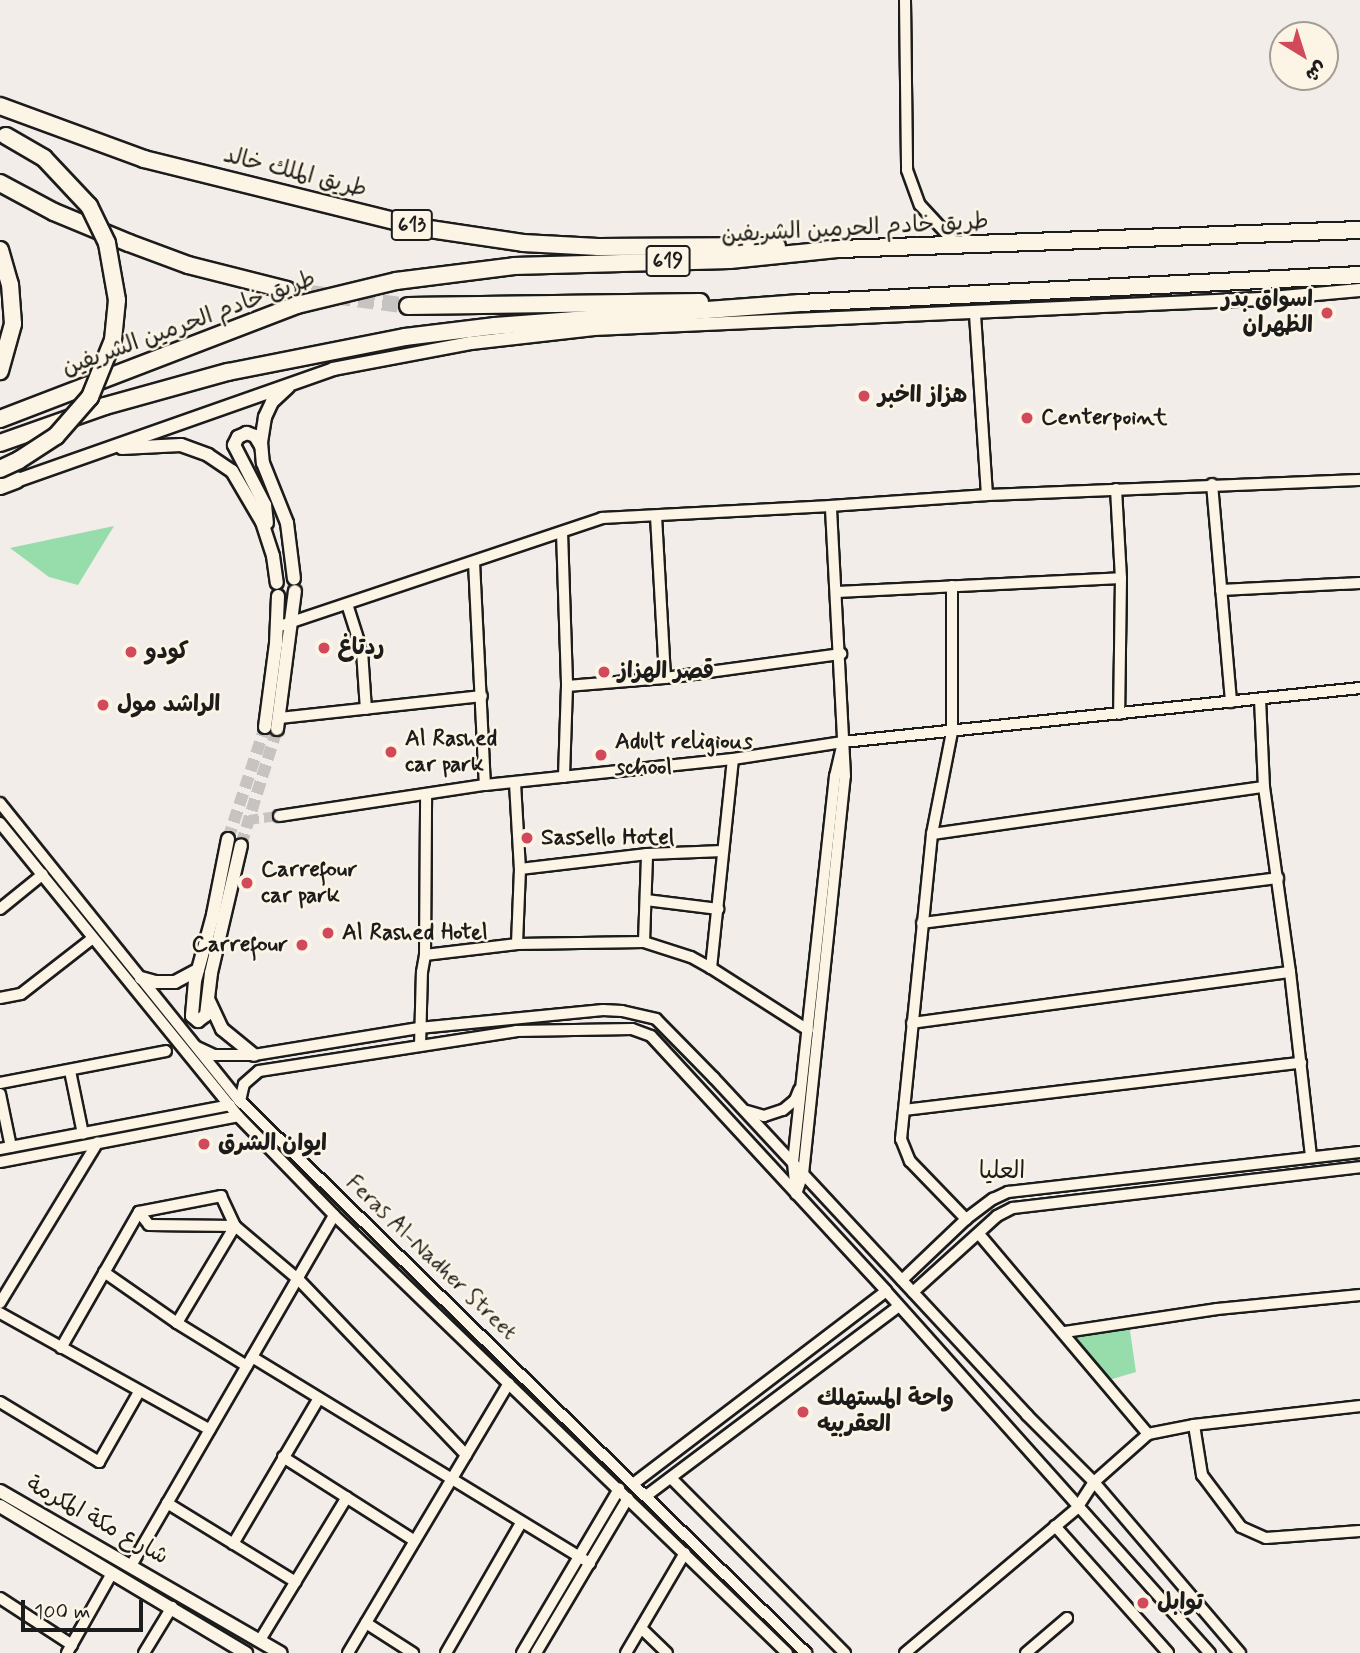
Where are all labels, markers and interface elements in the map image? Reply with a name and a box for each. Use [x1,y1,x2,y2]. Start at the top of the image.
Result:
north arrow [1269,21,1339,91]
text: ش [1300,55,1332,88]
street label: طريق الملك خالد [220,142,370,204]
road number: 613 [389,208,435,243]
street label: طريق خادم الحرمين الشريفين [721,208,989,250]
road number: 619 [645,244,691,278]
street label: طريق خادم الحرمين الشريفين [59,265,319,383]
place label: اسواق بدر الظهران [1222,286,1313,340]
marker: اسواق بدر الظهران [1319,305,1335,321]
place label: هزاز ااخبر [878,382,967,410]
marker: هزاز ااخبر [856,388,872,404]
place label: Centerpoint [1041,404,1167,432]
marker: Centerpoint [1019,410,1035,426]
place label: ردتاغ [338,634,384,662]
place label: كودو [145,638,189,666]
marker: ردتاغ [316,640,332,656]
marker: كودو [123,644,139,660]
place label: قصر الهزاز [618,658,714,686]
marker: قصر الهزاز [596,664,612,680]
place label: الراشد مول [117,691,220,719]
marker: الراشد مول [95,697,111,713]
place label: Al Rashed car park [405,725,498,779]
place label: Adult religious school [615,728,753,782]
marker: Al Rashed car park [383,744,399,760]
marker: Adult religious school [593,747,609,763]
place label: Sassello Hotel [541,824,668,852]
marker: Sassello Hotel [519,830,535,846]
place label: Carrefour car park [261,856,357,910]
marker: Carrefour car park [239,875,255,891]
place label: Al Rashed Hotel [342,919,488,947]
marker: Al Rashed Hotel [320,925,336,941]
place label: Carrefour [192,931,288,959]
marker: Carrefour [294,937,310,953]
place label: ايوان الشرق [218,1130,327,1158]
marker: ايوان الشرق [196,1136,212,1152]
district label: العليا [979,1158,1025,1186]
street label: Feras Al-Nadher Street [338,1168,524,1348]
place label: واحة المستهلك العقربيه [817,1385,954,1439]
marker: واحة المستهلك العقربيه [795,1404,811,1420]
street label: شارع مكة المكرمة [21,1471,173,1571]
scale bar [24,1586,147,1630]
place label: توابل [1157,1589,1203,1617]
marker: توابل [1135,1595,1151,1611]
text: 100 m [34,1598,90,1626]

